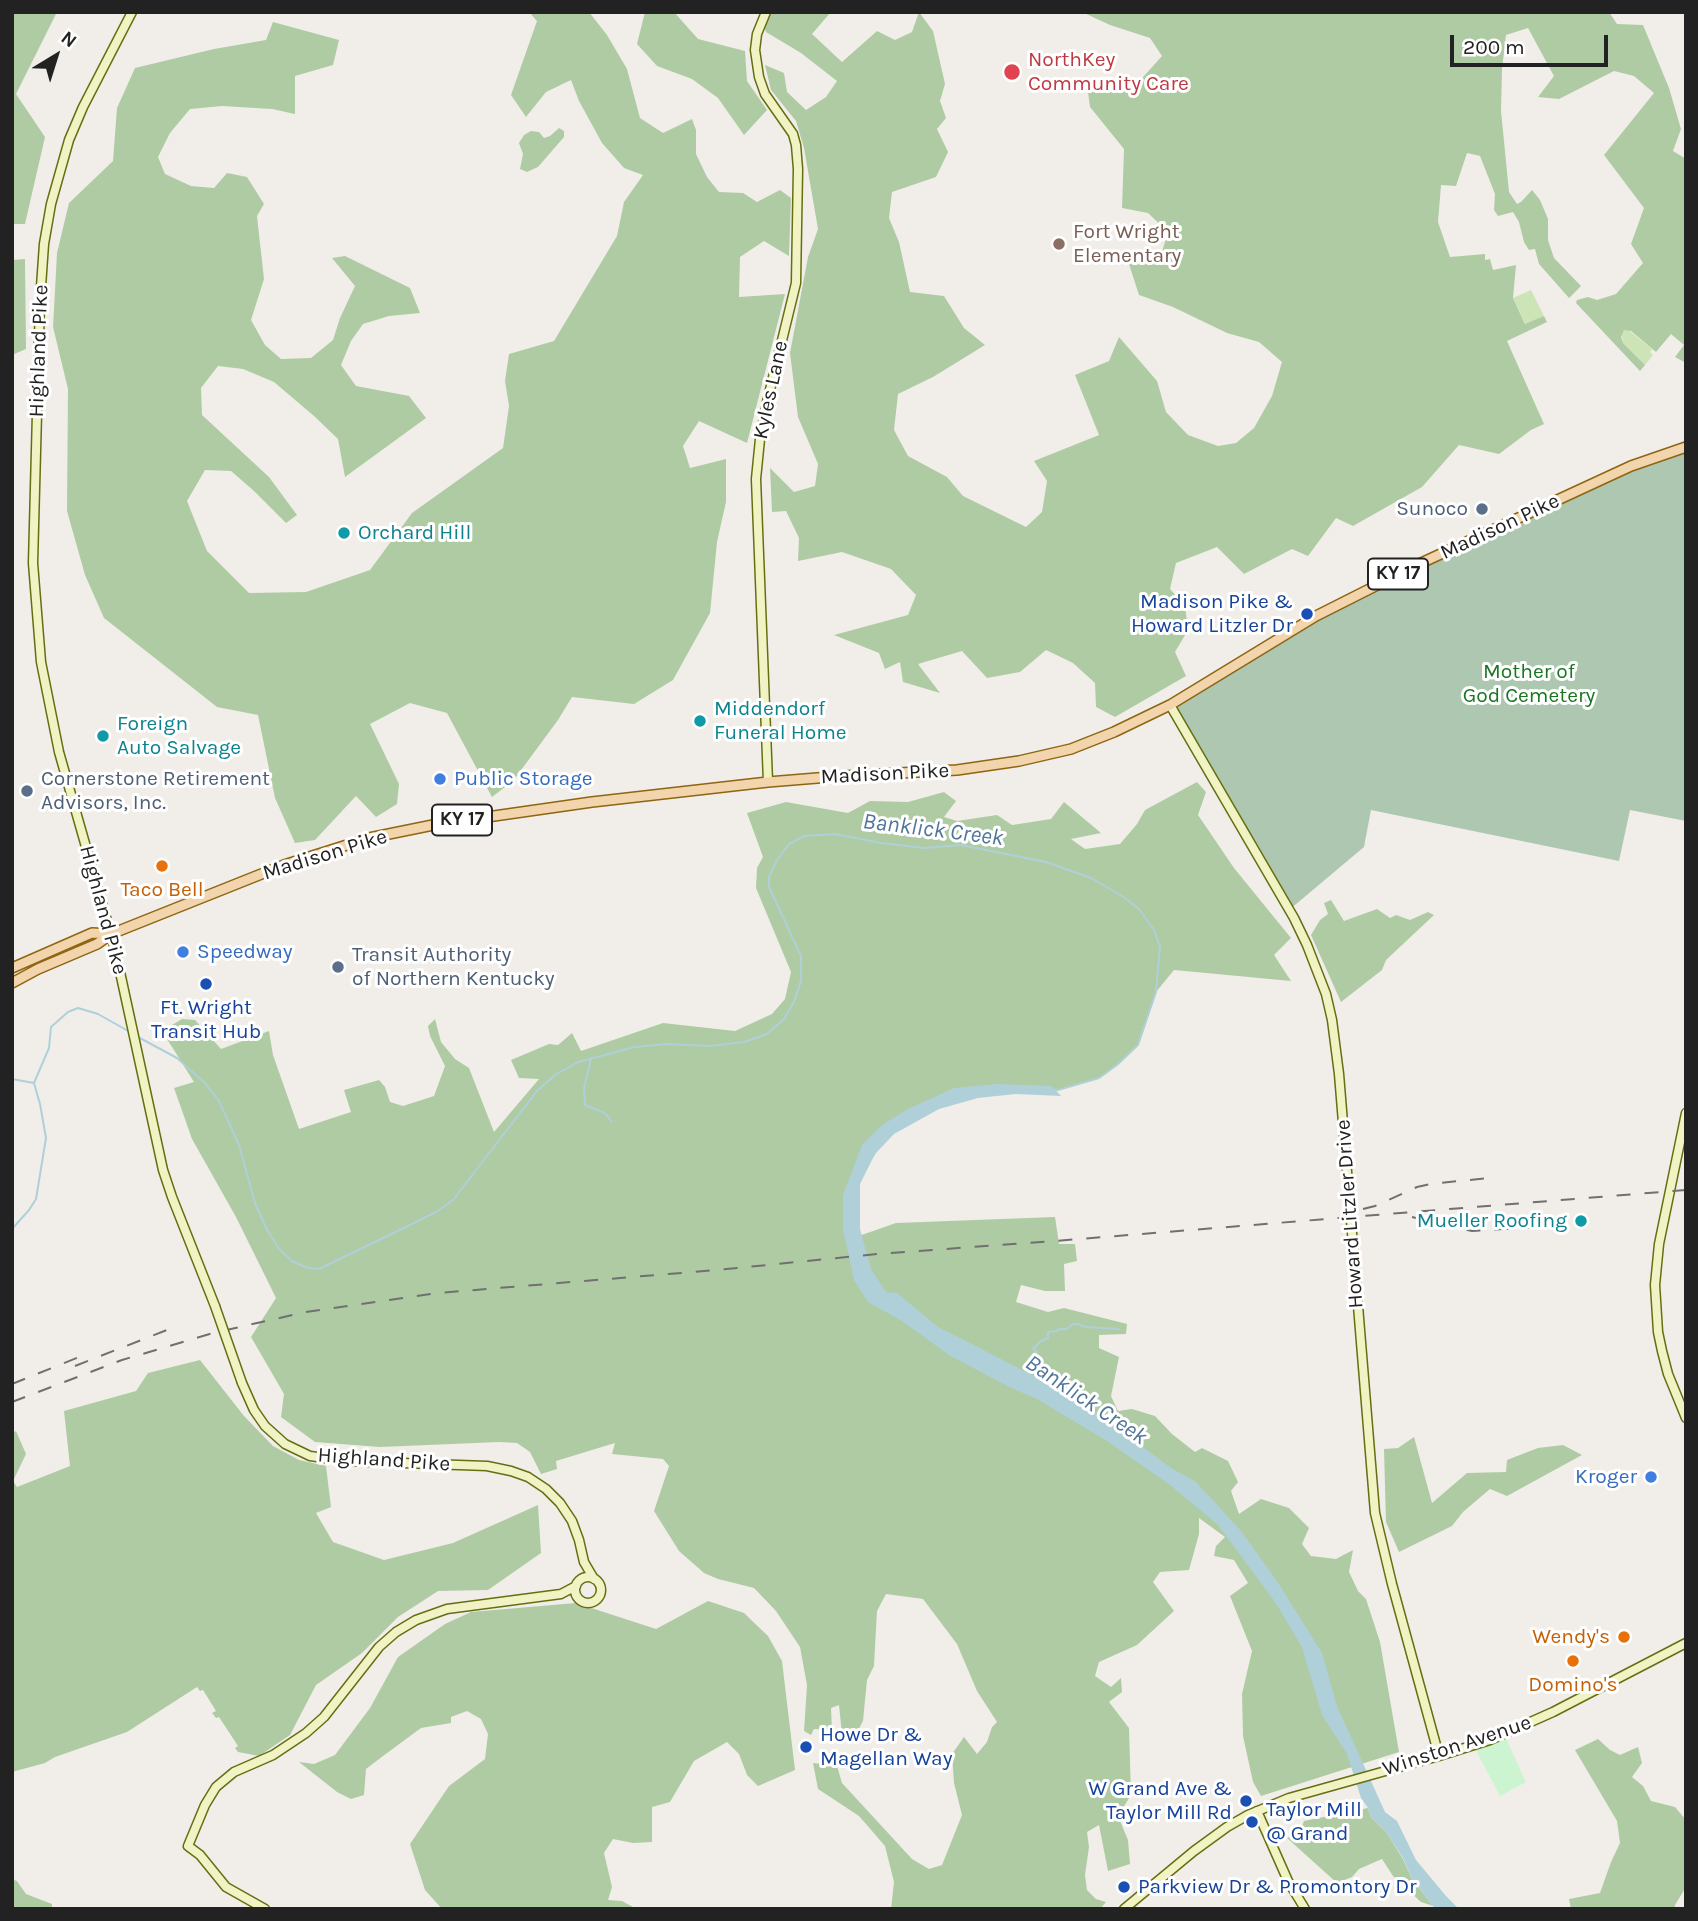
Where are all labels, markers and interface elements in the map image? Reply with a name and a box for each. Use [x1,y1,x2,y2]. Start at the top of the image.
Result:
north arrow [21,21,91,91]
scale bar [1453,21,1610,65]
text: N [57,27,81,52]
text: 200 m [1463,35,1525,59]
place label: NorthKey Community Care [1028,47,1189,97]
marker: NorthKey Community Care [1002,62,1022,82]
place label: Fort Wright Elementary [1073,219,1181,269]
marker: Fort Wright Elementary [1051,236,1067,252]
street label: Highland Pike [24,284,54,418]
street label: Kyles Lane [748,338,794,442]
street label: Madison Pike [1436,488,1564,566]
place label: Sunoco [1396,496,1468,522]
marker: Sunoco [1474,501,1490,517]
place label: Orchard Hill [358,520,471,546]
marker: Orchard Hill [336,525,352,541]
road number: KY 17 [1368,558,1428,590]
place label: Madison Pike & Howard Litzler Dr [1131,589,1293,639]
marker: Madison Pike & Howard Litzler Dr [1299,606,1315,622]
park label: Mother of God Cemetery [1463,659,1595,709]
place label: Middendorf Funeral Home [714,696,847,746]
place label: Foreign Auto Salvage [117,711,241,761]
marker: Middendorf Funeral Home [692,713,708,729]
marker: Foreign Auto Salvage [95,728,111,744]
street label: Madison Pike [820,758,950,790]
place label: Cornerstone Retirement Advisors, Inc. [41,766,270,816]
place label: Public Storage [454,766,593,792]
marker: Public Storage [432,771,448,787]
marker: Cornerstone Retirement Advisors, Inc. [19,783,35,799]
road number: KY 17 [432,804,492,835]
water label: Banklick Creek [861,808,1005,852]
street label: Madison Pike [260,824,390,886]
street label: Highland Pike [74,843,132,977]
marker: Taco Bell [154,858,170,874]
place label: Taco Bell [120,877,204,903]
place label: Speedway [197,939,293,965]
place label: Transit Authority of Northern Kentucky [352,942,555,992]
marker: Speedway [175,944,191,960]
marker: Transit Authority of Northern Kentucky [330,959,346,975]
marker: Ft. Wright Transit Hub [198,976,214,992]
place label: Ft. Wright Transit Hub [151,995,261,1045]
street label: Howard Litzler Drive [1331,1119,1369,1309]
place label: Mueller Roofing [1417,1208,1567,1234]
marker: Mueller Roofing [1573,1213,1589,1229]
water label: Banklick Creek [1020,1349,1152,1451]
street label: Highland Pike [317,1443,451,1477]
place label: Kroger [1575,1464,1637,1490]
marker: Kroger [1643,1469,1659,1485]
place label: Wendy's [1532,1624,1610,1650]
marker: Wendy's [1616,1629,1632,1645]
marker: Domino's [1565,1653,1581,1669]
place label: Domino's [1528,1672,1618,1698]
street label: Winston Avenue [1379,1710,1535,1782]
place label: Howe Dr & Magellan Way [820,1722,952,1772]
marker: Howe Dr & Magellan Way [798,1739,814,1755]
place label: W Grand Ave & Taylor Mill Rd [1088,1776,1232,1826]
marker: W Grand Ave & Taylor Mill Rd [1238,1793,1254,1809]
place label: Taylor Mill @ Grand [1266,1797,1362,1847]
marker: Taylor Mill @ Grand [1244,1814,1260,1830]
place label: Parkview Dr & Promontory Dr [1138,1874,1417,1900]
marker: Parkview Dr & Promontory Dr [1116,1879,1132,1895]

